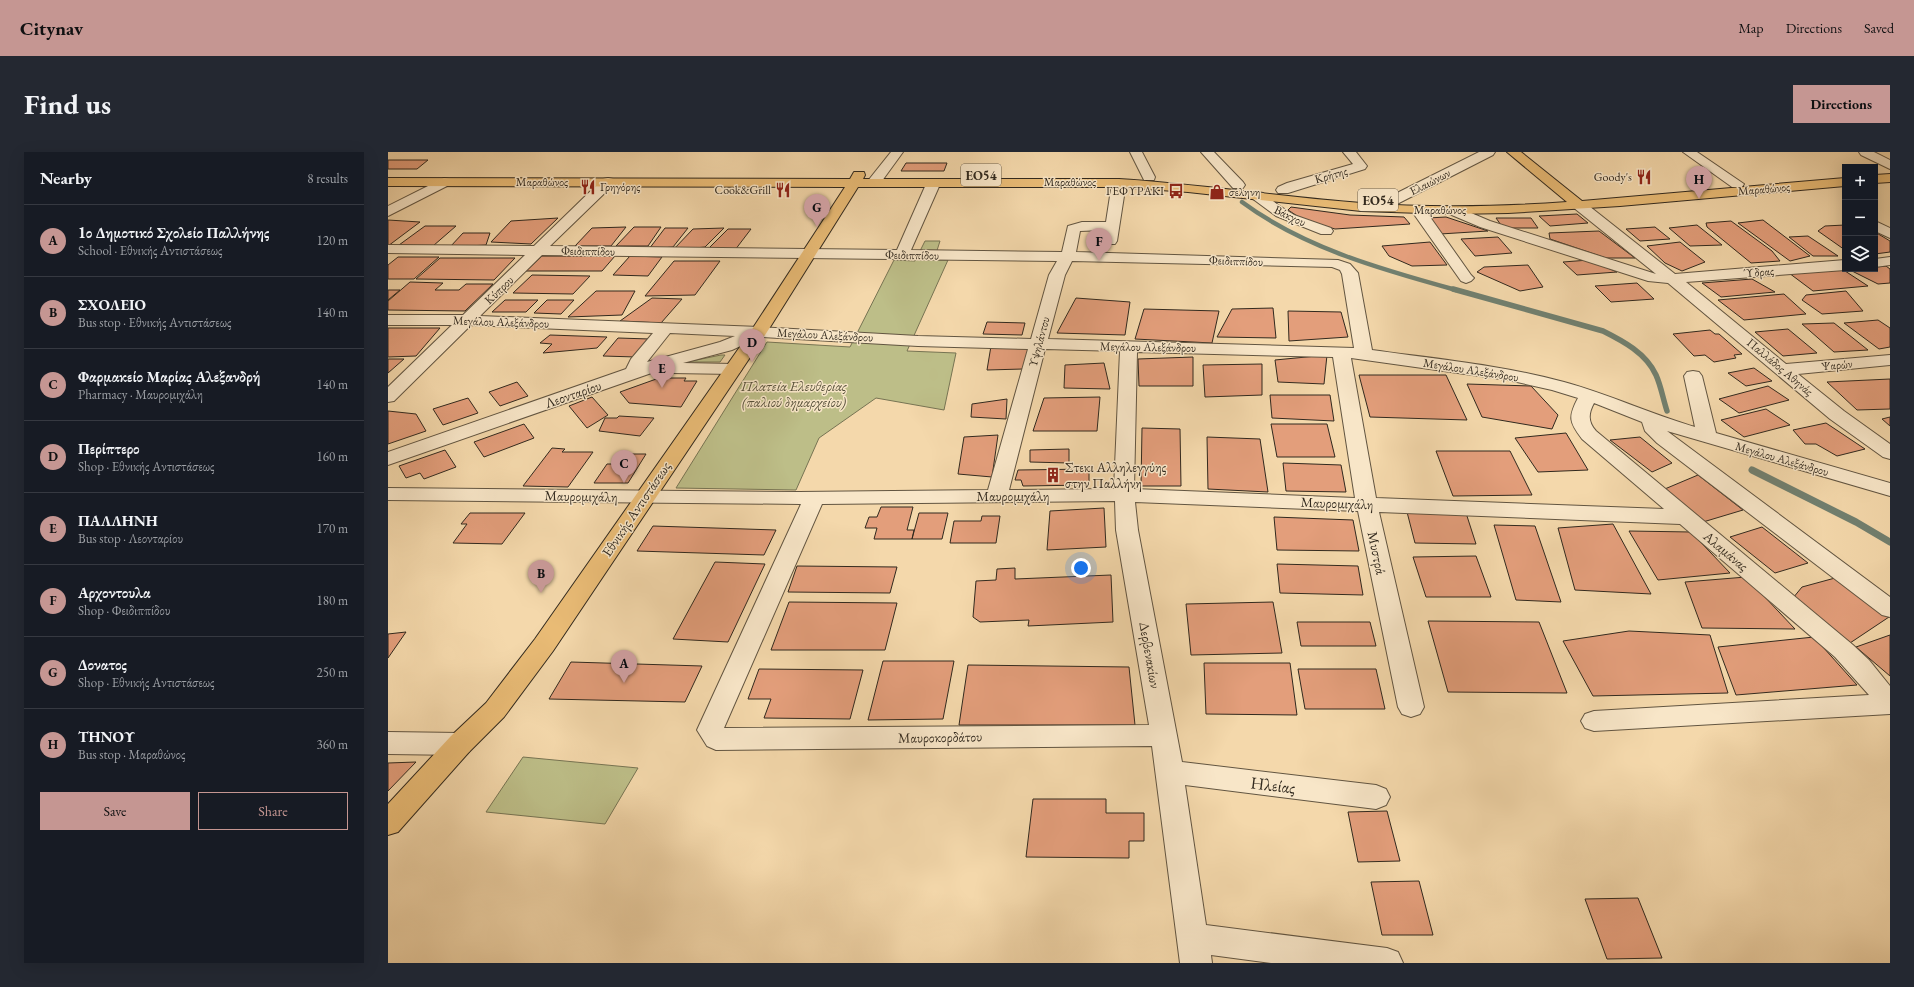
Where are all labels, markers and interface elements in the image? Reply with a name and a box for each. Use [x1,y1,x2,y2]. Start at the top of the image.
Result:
text: Citynav [20,16,83,41]
text: Map [1738,19,1764,37]
text: Directions [1786,19,1842,37]
text: Saved [1864,19,1894,37]
button: Directions [1793,85,1890,123]
text: Find us [24,86,111,122]
street label: Κρήτης [1313,163,1349,187]
road number: ΕΟ54 [961,164,1001,186]
map controls [1842,164,1878,272]
button: + [1842,164,1878,200]
street label: Ελαιώνων [1407,165,1453,199]
pin: H [1686,166,1712,199]
text: Nearby [40,167,92,189]
restaurant icon: Goody's [1635,168,1653,186]
place label: Goody's [1594,169,1632,185]
text: 8 results [307,170,348,187]
street label: Μαραθώνος [516,174,568,190]
street label: Μαραθώνος [1044,174,1096,190]
restaurant icon: Γρηγόρης [579,178,597,196]
place label: Γρηγόρης [600,179,640,195]
street label: Μαραθώνος [1737,179,1791,199]
restaurant icon: Cook&Grill [774,181,792,199]
place label: Cook&Grill [715,182,771,198]
bus stop icon: ΓΕΦΥΡΑΚΙ [1167,182,1185,200]
place label: ΓΕΦΥΡΑΚΙ [1106,183,1164,199]
shop icon: σεληνη [1208,183,1226,201]
place label: σεληνη [1229,184,1260,200]
road number: ΕΟ54 [1358,189,1398,211]
pin: G [804,194,830,227]
button: − [1842,200,1878,236]
street label: Βάκχου [1272,202,1308,230]
street label: Μαραθώνος [1414,202,1466,218]
text: 1ο Δημοτικό Σχολείο Παλλήνης [78,223,269,242]
pin: F [1086,228,1112,261]
text: A [48,232,58,249]
text: 120 m [317,232,348,249]
button: layers [1842,236,1878,272]
text: School · Εθνικής Αντιστάσεως [78,242,223,259]
street label: Φειδιππίδου [561,243,615,259]
street label: Φειδιππίδου [885,247,939,263]
street label: Φειδιππίδου [1209,252,1263,270]
street label: Ύδρας [1742,263,1775,281]
street label: Κύπρου [481,272,517,308]
text: ΣΧΟΛΕΙΟ [78,295,146,314]
text: B [49,304,57,321]
text: 140 m [317,304,348,321]
street label: Μεγάλου Αλεξάνδρου [453,312,549,332]
text: Bus stop · Εθνικής Αντιστάσεως [78,314,231,331]
street label: Υψηλάντου [1025,315,1053,369]
street label: Μεγάλου Αλεξάνδρου [776,324,874,346]
pin: D [739,329,765,362]
street label: Παλλάδος Αθηνάς [1744,335,1816,399]
street label: Μεγάλου Αλεξάνδρου [1100,338,1196,356]
pin: E [649,355,675,388]
street label: Μεγάλου Αλεξάνδρου [1422,355,1520,385]
street label: Ψαρών [1821,356,1853,374]
text: Φαρμακείο Μαρίας Αλεξανδρή [78,367,260,386]
text: C [48,376,58,393]
text: 140 m [317,376,348,393]
street label: Λεονταρίου [541,376,604,412]
park label: Πλατεία Ελευθερίας (παλιού δημαρχείου) [740,377,847,411]
text: Pharmacy · Μαυρομιχάλη [78,386,203,403]
street label: Μεγάλου Αλεξάνδρου [1734,438,1830,480]
text: Περίπτερο [78,439,139,458]
text: D [48,448,58,465]
text: 160 m [317,448,348,465]
pin: C [611,450,637,483]
text: Shop · Εθνικής Αντιστάσεως [78,458,215,475]
street label: Εθνικής Αντιστάσεως [598,458,675,560]
place label: Στεκι Αλληλεγγύης στην Παλλήνη [1065,458,1167,492]
building icon: Στεκι Αλληλεγγύης στην Παλλήνη [1044,466,1062,484]
street label: Μαυρομιχάλη [544,486,618,506]
street label: Μαυρομιχάλη [977,487,1049,505]
street label: Μαυρομιχάλη [1300,493,1374,513]
text: ΠΑΛΛΗΝΗ [78,511,158,530]
text: E [49,520,57,537]
text: 170 m [317,520,348,537]
street label: Αλαμάνας [1699,526,1752,575]
text: Bus stop · Λεονταρίου [78,530,183,547]
street label: Μυστρά [1364,530,1390,577]
your location [1071,558,1091,578]
pin: B [528,560,554,593]
text: Αρχοντουλα [78,583,151,602]
text: F [49,592,57,609]
text: 180 m [317,592,348,609]
text: Shop · Φειδιππίδου [78,602,170,619]
street label: Δερβενακίων [1135,620,1165,690]
pin: A [611,650,637,683]
text: Δονατος [78,655,127,674]
text: G [48,664,58,681]
text: 250 m [317,664,348,681]
text: Shop · Εθνικής Αντιστάσεως [78,674,215,691]
text: ΤΗΝΟΥ [78,727,135,746]
street label: Μαυροκορδάτου [898,727,982,747]
text: H [48,736,58,753]
text: 360 m [317,736,348,753]
text: Bus stop · Μαραθώνος [78,746,185,763]
street label: Ηλείας [1249,771,1297,799]
button: Save [40,792,190,830]
button: Share [198,792,348,830]

